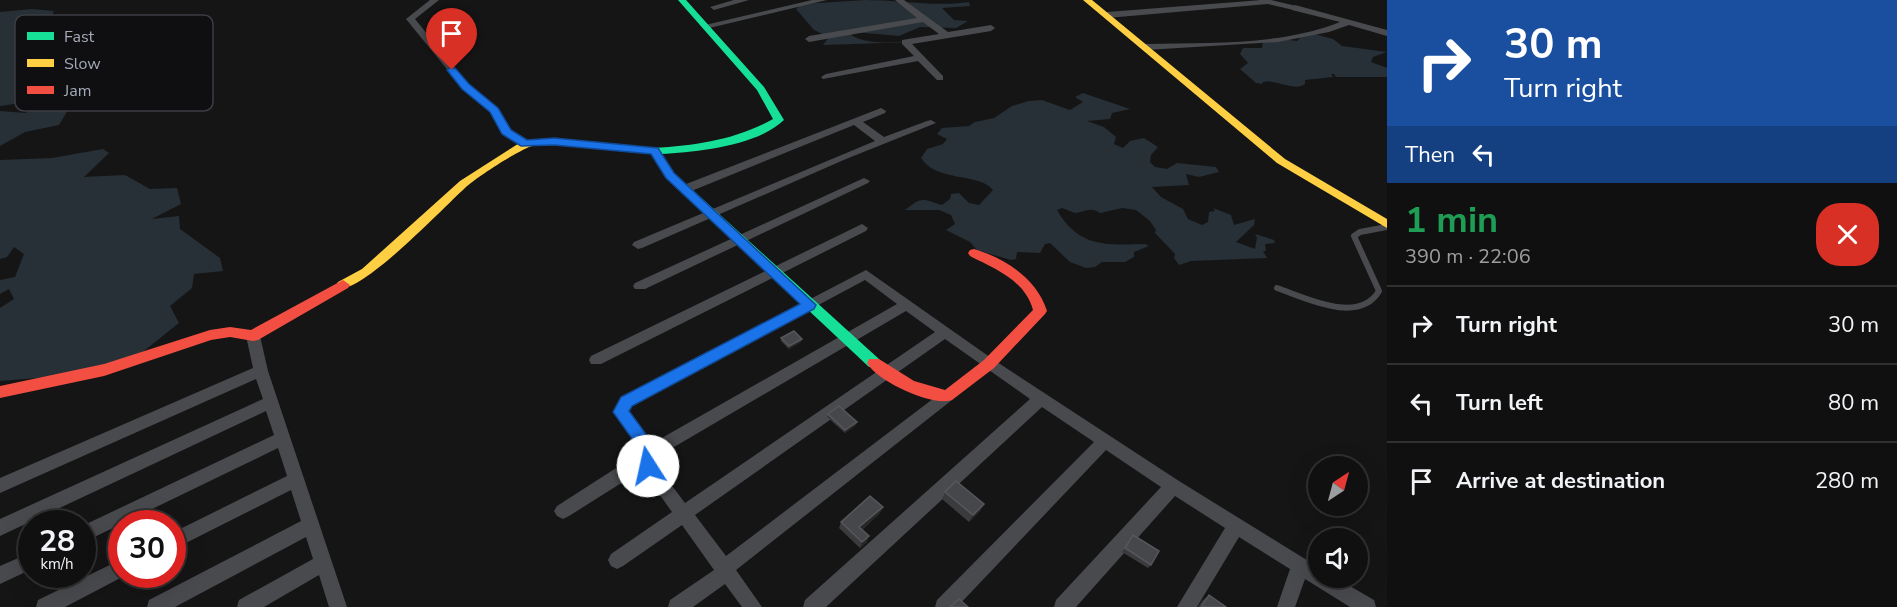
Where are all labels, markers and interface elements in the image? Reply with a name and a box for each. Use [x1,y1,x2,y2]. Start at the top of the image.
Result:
pin [426,8,477,70]
legend [15,15,213,111]
text: 30 m [1504,16,1603,73]
icon: arrive [435,17,468,50]
icon: right [1405,24,1483,102]
text: Fast [64,26,95,48]
text: Slow [64,53,101,75]
text: Turn right [1504,70,1622,107]
text: Jam [63,80,91,102]
icon: left [1467,138,1500,171]
text: Then [1405,140,1455,170]
text: 1 min [1405,196,1498,245]
button: close [1816,203,1879,266]
text: 390 m · 22:06 [1405,243,1531,270]
icon: right [1405,309,1438,342]
text: Turn right [1456,310,1557,340]
text: 30 m [1828,310,1879,340]
icon: left [1405,387,1438,420]
text: Turn left [1456,388,1543,418]
text: 80 m [1828,388,1879,418]
position arrow [616,434,680,498]
north arrow [1308,456,1368,516]
map controls [1308,456,1368,588]
icon: arrive [1405,465,1438,498]
text: Arrive at destination [1456,466,1665,496]
text: 280 m [1815,466,1879,496]
speed limit sign: 30 [108,510,186,588]
text: 28 [39,521,75,562]
button: sound [1308,528,1368,588]
text: km/h [40,554,74,574]

